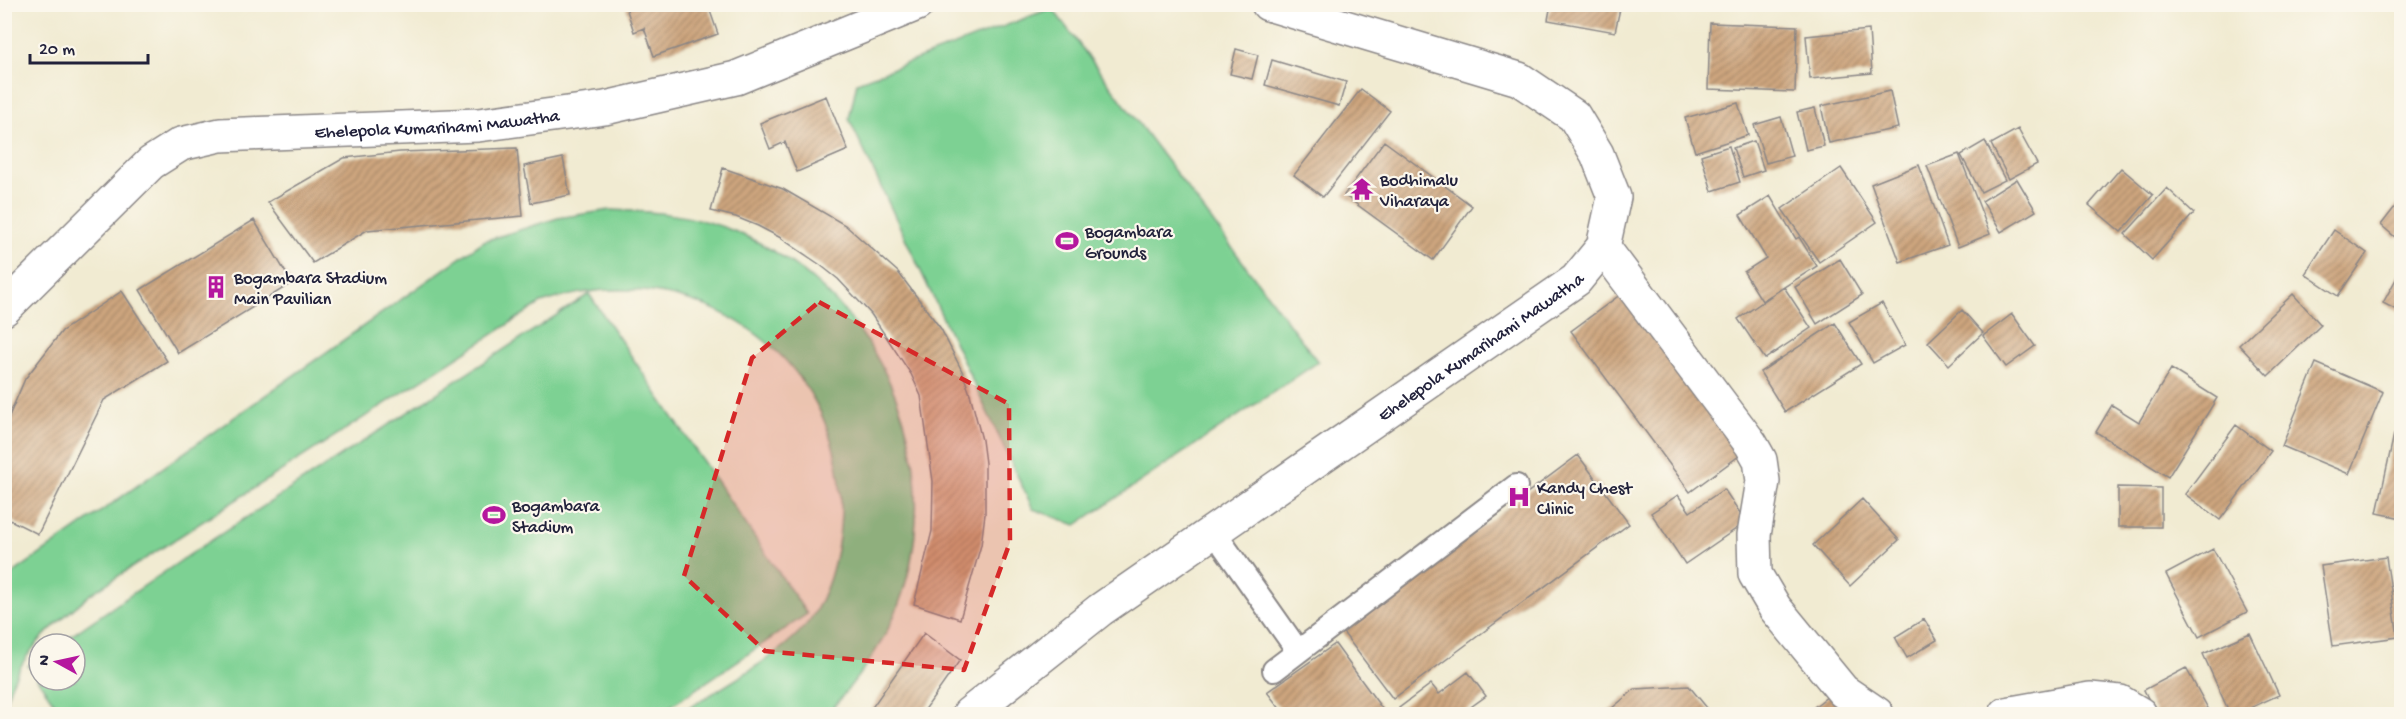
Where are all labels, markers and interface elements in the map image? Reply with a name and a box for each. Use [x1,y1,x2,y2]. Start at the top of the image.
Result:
scale bar [30,27,148,65]
text: 20 m [39,40,75,61]
street label: Ehelepola Kumarihami Mawatha [314,106,562,144]
place label: Bodhimalu Viharaya [1379,171,1458,213]
temple icon: Bodhimalu Viharaya [1349,176,1375,202]
place label: Bogambara Grounds [1084,223,1173,265]
sports icon: Bogambara Grounds [1054,228,1080,254]
place label: Bogambara Stadium Main Pavilian [233,269,387,311]
street label: Ehelepola Kumarihami Mawatha [1375,269,1591,427]
building icon: Bogambara Stadium Main Pavilian [203,274,229,300]
place label: Kandy Chest Clinic [1537,479,1633,521]
hospital icon: Kandy Chest Clinic [1506,484,1532,510]
place label: Bogambara Stadium [511,497,600,539]
sports icon: Bogambara Stadium [481,502,507,528]
north arrow [27,632,87,692]
text: N [35,653,56,667]

